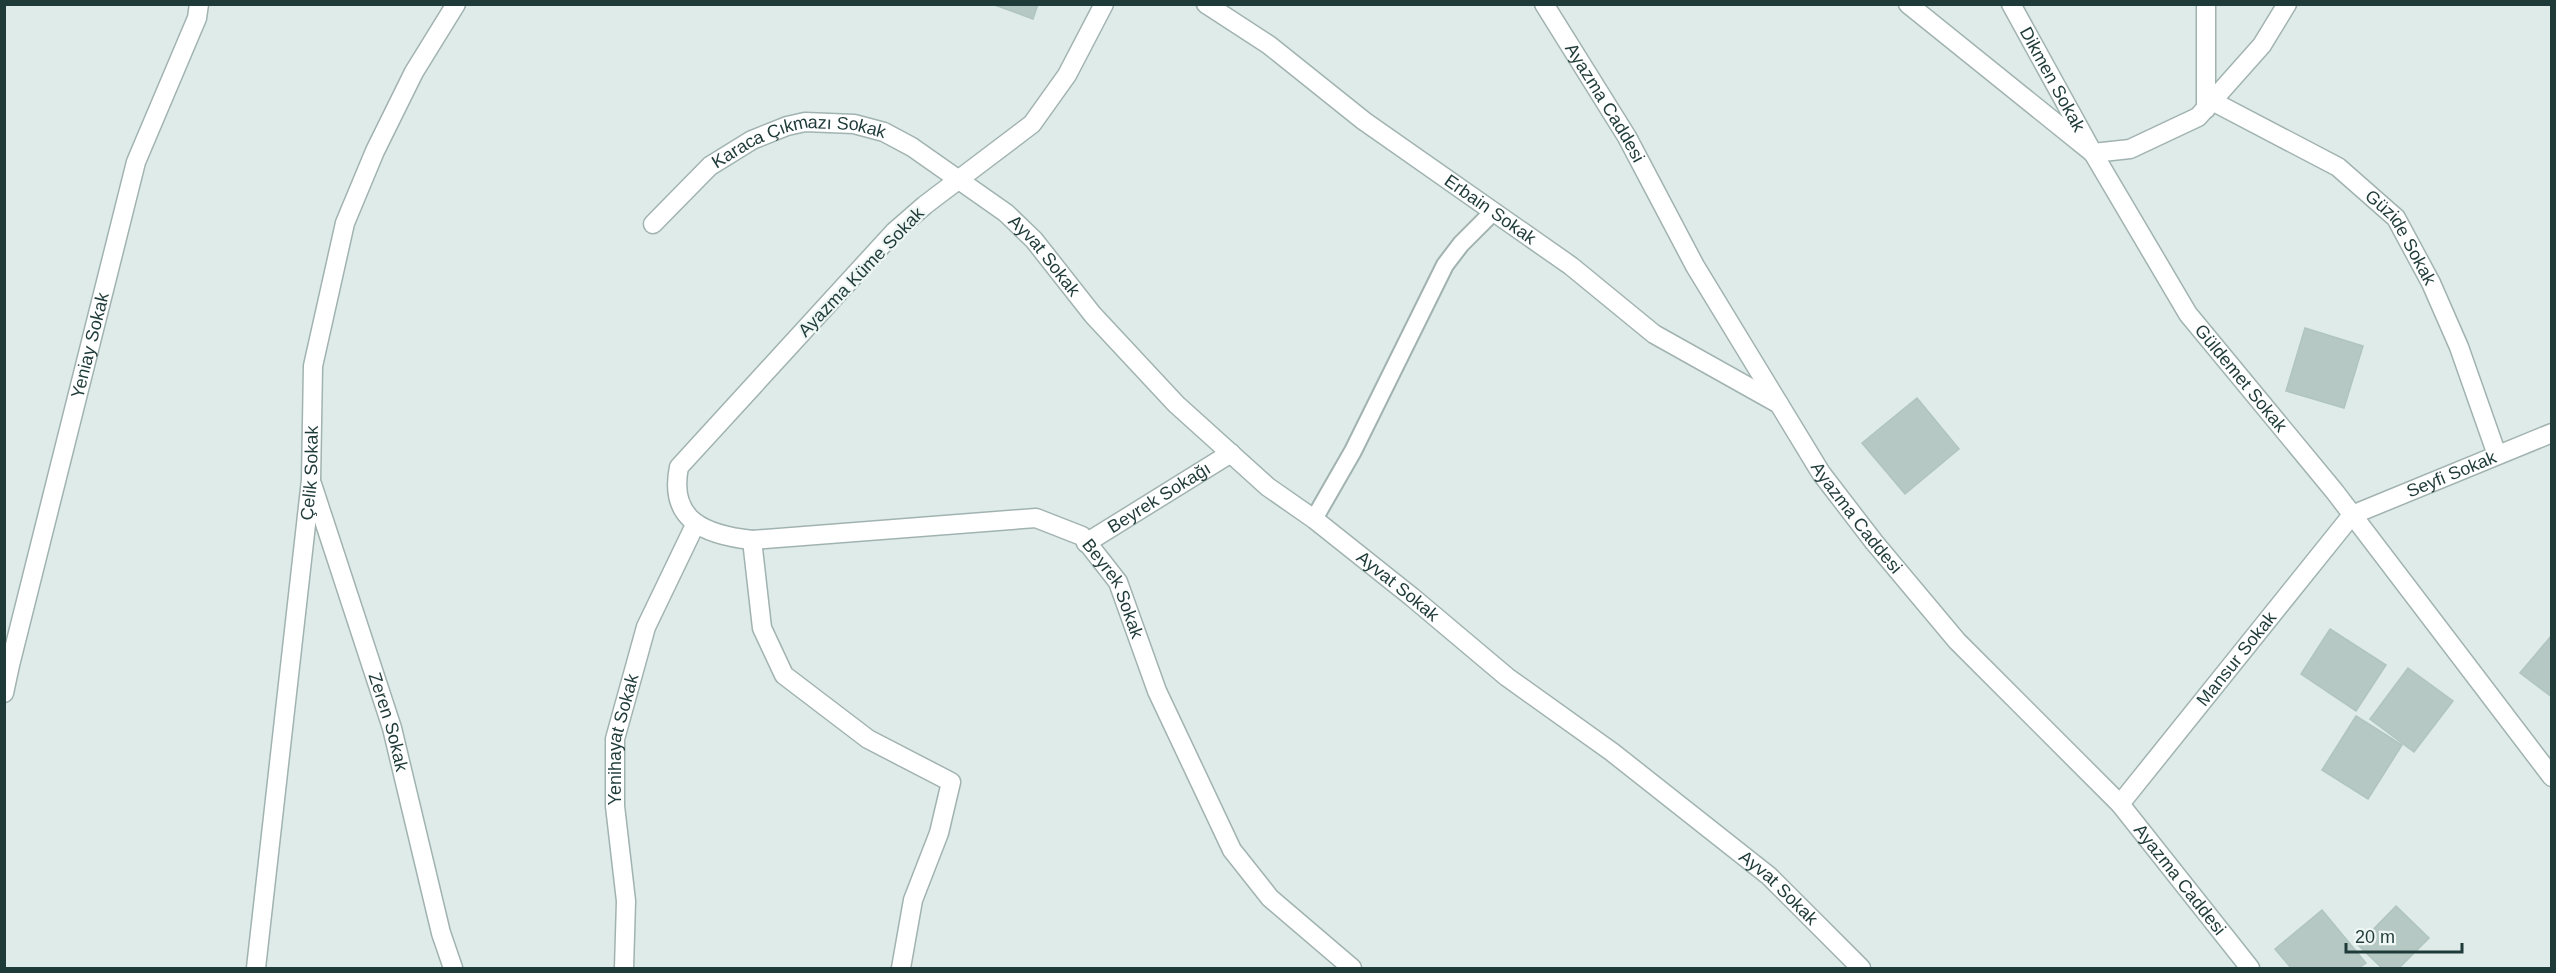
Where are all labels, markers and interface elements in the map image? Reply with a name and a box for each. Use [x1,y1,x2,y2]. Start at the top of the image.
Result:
street label: Dikmen Sokak [2016,24,2090,136]
street label: Ayazma Caddesi [1561,40,1648,166]
street label: Karaca Çıkmazı Sokak [708,112,889,172]
street label: Erbain Sokak [1441,171,1541,249]
street label: Güzide Sokak [2361,186,2441,289]
street label: Ayazma Küme Sokak [794,203,929,341]
street label: Ayvat Sokak [1004,211,1085,301]
street label: Yeniay Sokak [67,289,113,401]
street label: Güldemet Sokak [2191,320,2292,436]
street label: Çelik Sokak [297,424,322,521]
street label: Seyfi Sokak [2404,447,2500,502]
street label: Beyrek Sokağı [1104,458,1214,537]
street label: Ayazma Caddesi [1807,459,1906,578]
street label: Beyrek Sokak [1078,535,1148,642]
street label: Ayvat Sokak [1353,547,1444,626]
street label: Mansur Sokak [2193,607,2281,710]
street label: Zeren Sokak [364,670,412,774]
street label: Yenihayat Sokak [605,671,643,805]
street label: Ayazma Caddesi [2130,820,2230,939]
street label: Ayvat Sokak [1735,846,1823,930]
scale bar [2346,916,2462,954]
text: 20 m [2355,927,2395,947]

